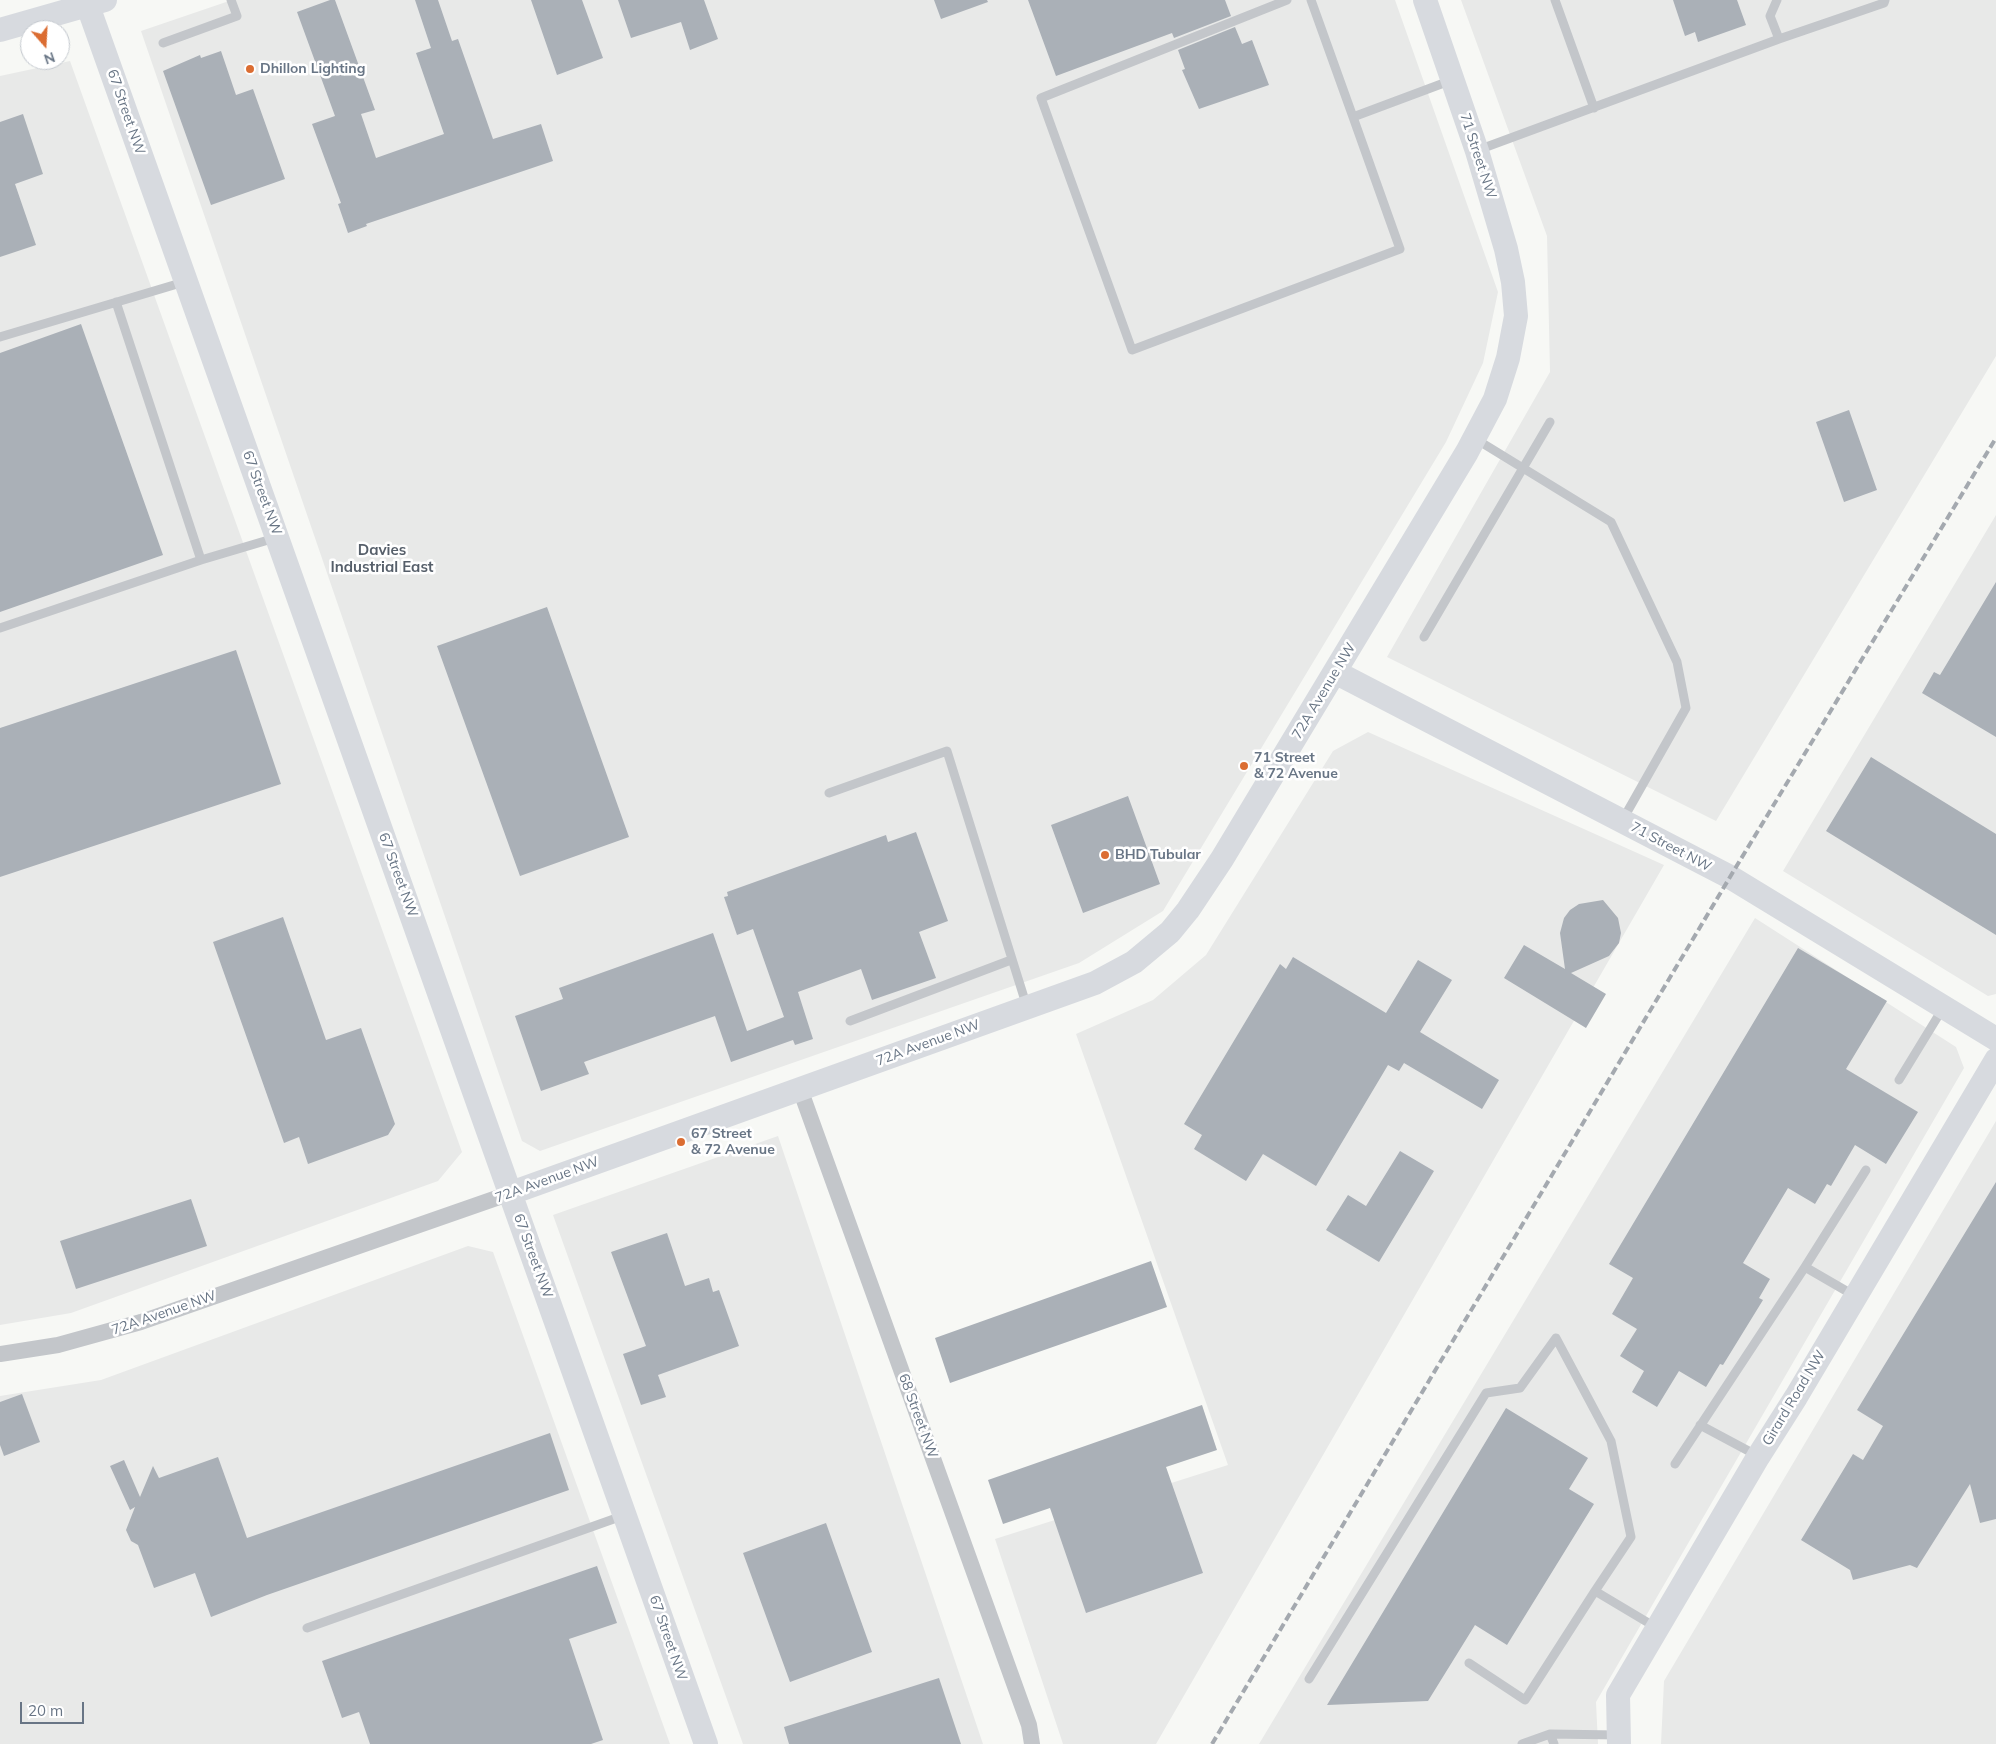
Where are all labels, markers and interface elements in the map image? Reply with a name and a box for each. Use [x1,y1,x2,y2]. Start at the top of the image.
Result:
north arrow [20,20,70,70]
text: N [42,48,57,68]
place label: Dhillon Lighting [260,61,365,77]
marker: Dhillon Lighting [244,63,256,75]
street label: 67 Street NW [104,67,148,157]
street label: 71 Street NW [1456,111,1500,201]
street label: 67 Street NW [239,448,285,538]
district label: Davies Industrial East [330,541,434,576]
street label: 72A Avenue NW [1289,640,1359,742]
place label: 71 Street & 72 Avenue [1254,750,1338,782]
marker: 71 Street & 72 Avenue [1238,760,1250,772]
street label: 71 Street NW [1628,819,1714,875]
street label: 67 Street NW [375,830,421,920]
place label: BHD Tubular [1115,847,1201,863]
marker: BHD Tubular [1099,849,1111,861]
street label: 72A Avenue NW [874,1016,982,1070]
place label: 67 Street & 72 Avenue [691,1126,775,1158]
marker: 67 Street & 72 Avenue [675,1136,687,1148]
street label: 72A Avenue NW [493,1153,601,1207]
street label: 67 Street NW [510,1211,556,1301]
street label: 72A Avenue NW [110,1287,218,1339]
street label: Girard Road NW [1759,1347,1829,1449]
street label: 68 Street NW [895,1371,941,1461]
street label: 67 Street NW [646,1593,690,1683]
scale bar [22,1692,86,1724]
text: 20 m [28,1701,63,1720]

